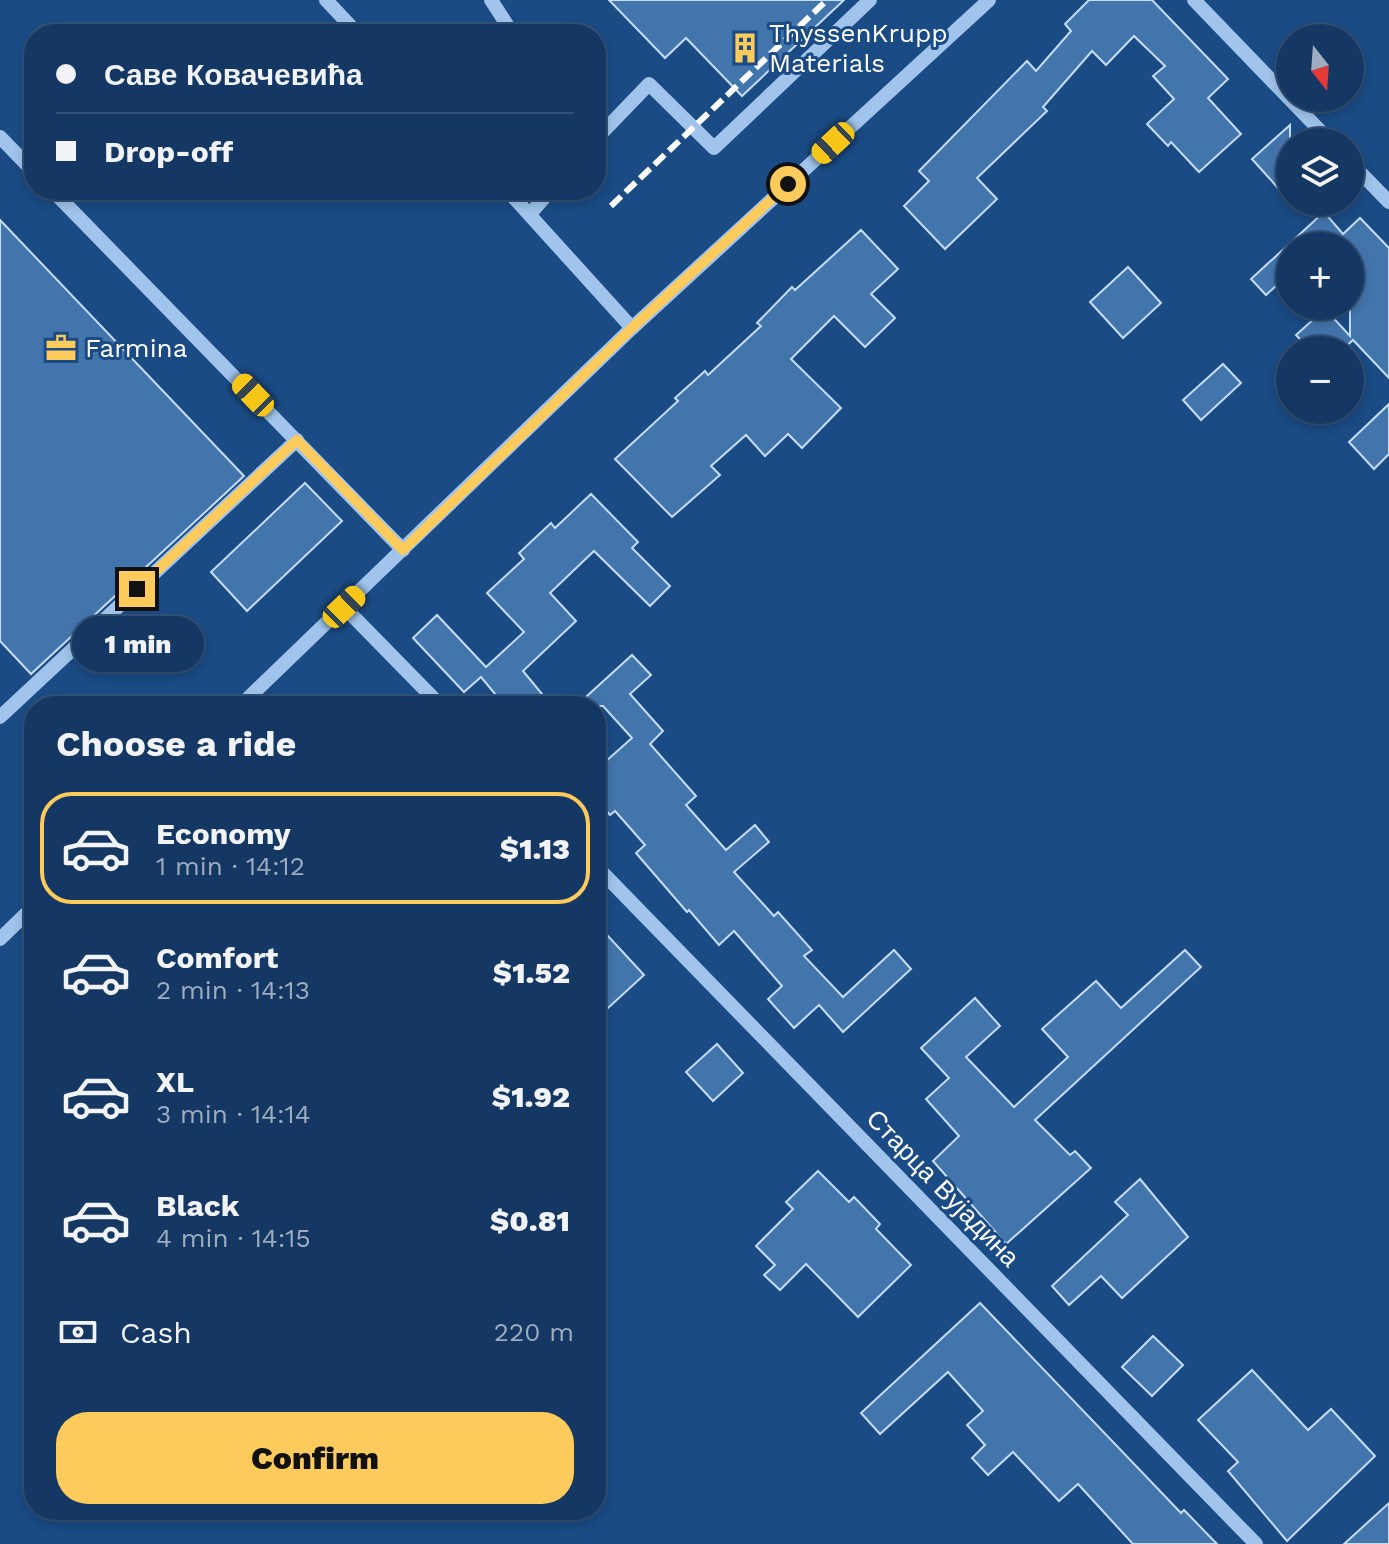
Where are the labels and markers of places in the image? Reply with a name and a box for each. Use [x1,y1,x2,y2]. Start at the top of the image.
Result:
place label: ThyssenKrupp Materials [769,18,948,78]
building icon: ThyssenKrupp Materials [728,31,762,65]
office icon: Farmina [44,331,78,365]
place label: Farmina [85,333,188,363]

